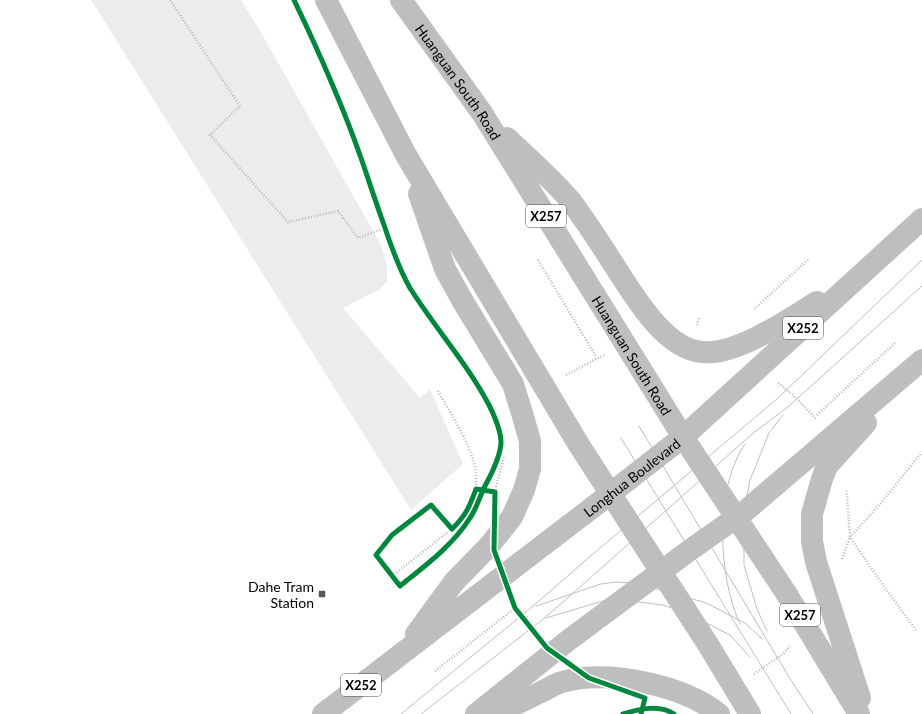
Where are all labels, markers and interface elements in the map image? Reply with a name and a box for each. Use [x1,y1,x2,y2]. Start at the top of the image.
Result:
street label: Huanguan South Road [412,20,505,143]
road number: X257 [526,205,566,227]
street label: Huanguan South Road [589,292,676,418]
road number: X252 [783,317,823,339]
street label: Longhua Boulevard [580,434,683,520]
place label: Dahe Tram Station [248,578,314,611]
marker: Dahe Tram Station [317,589,327,599]
road number: X257 [780,604,820,626]
road number: X252 [341,674,381,696]

